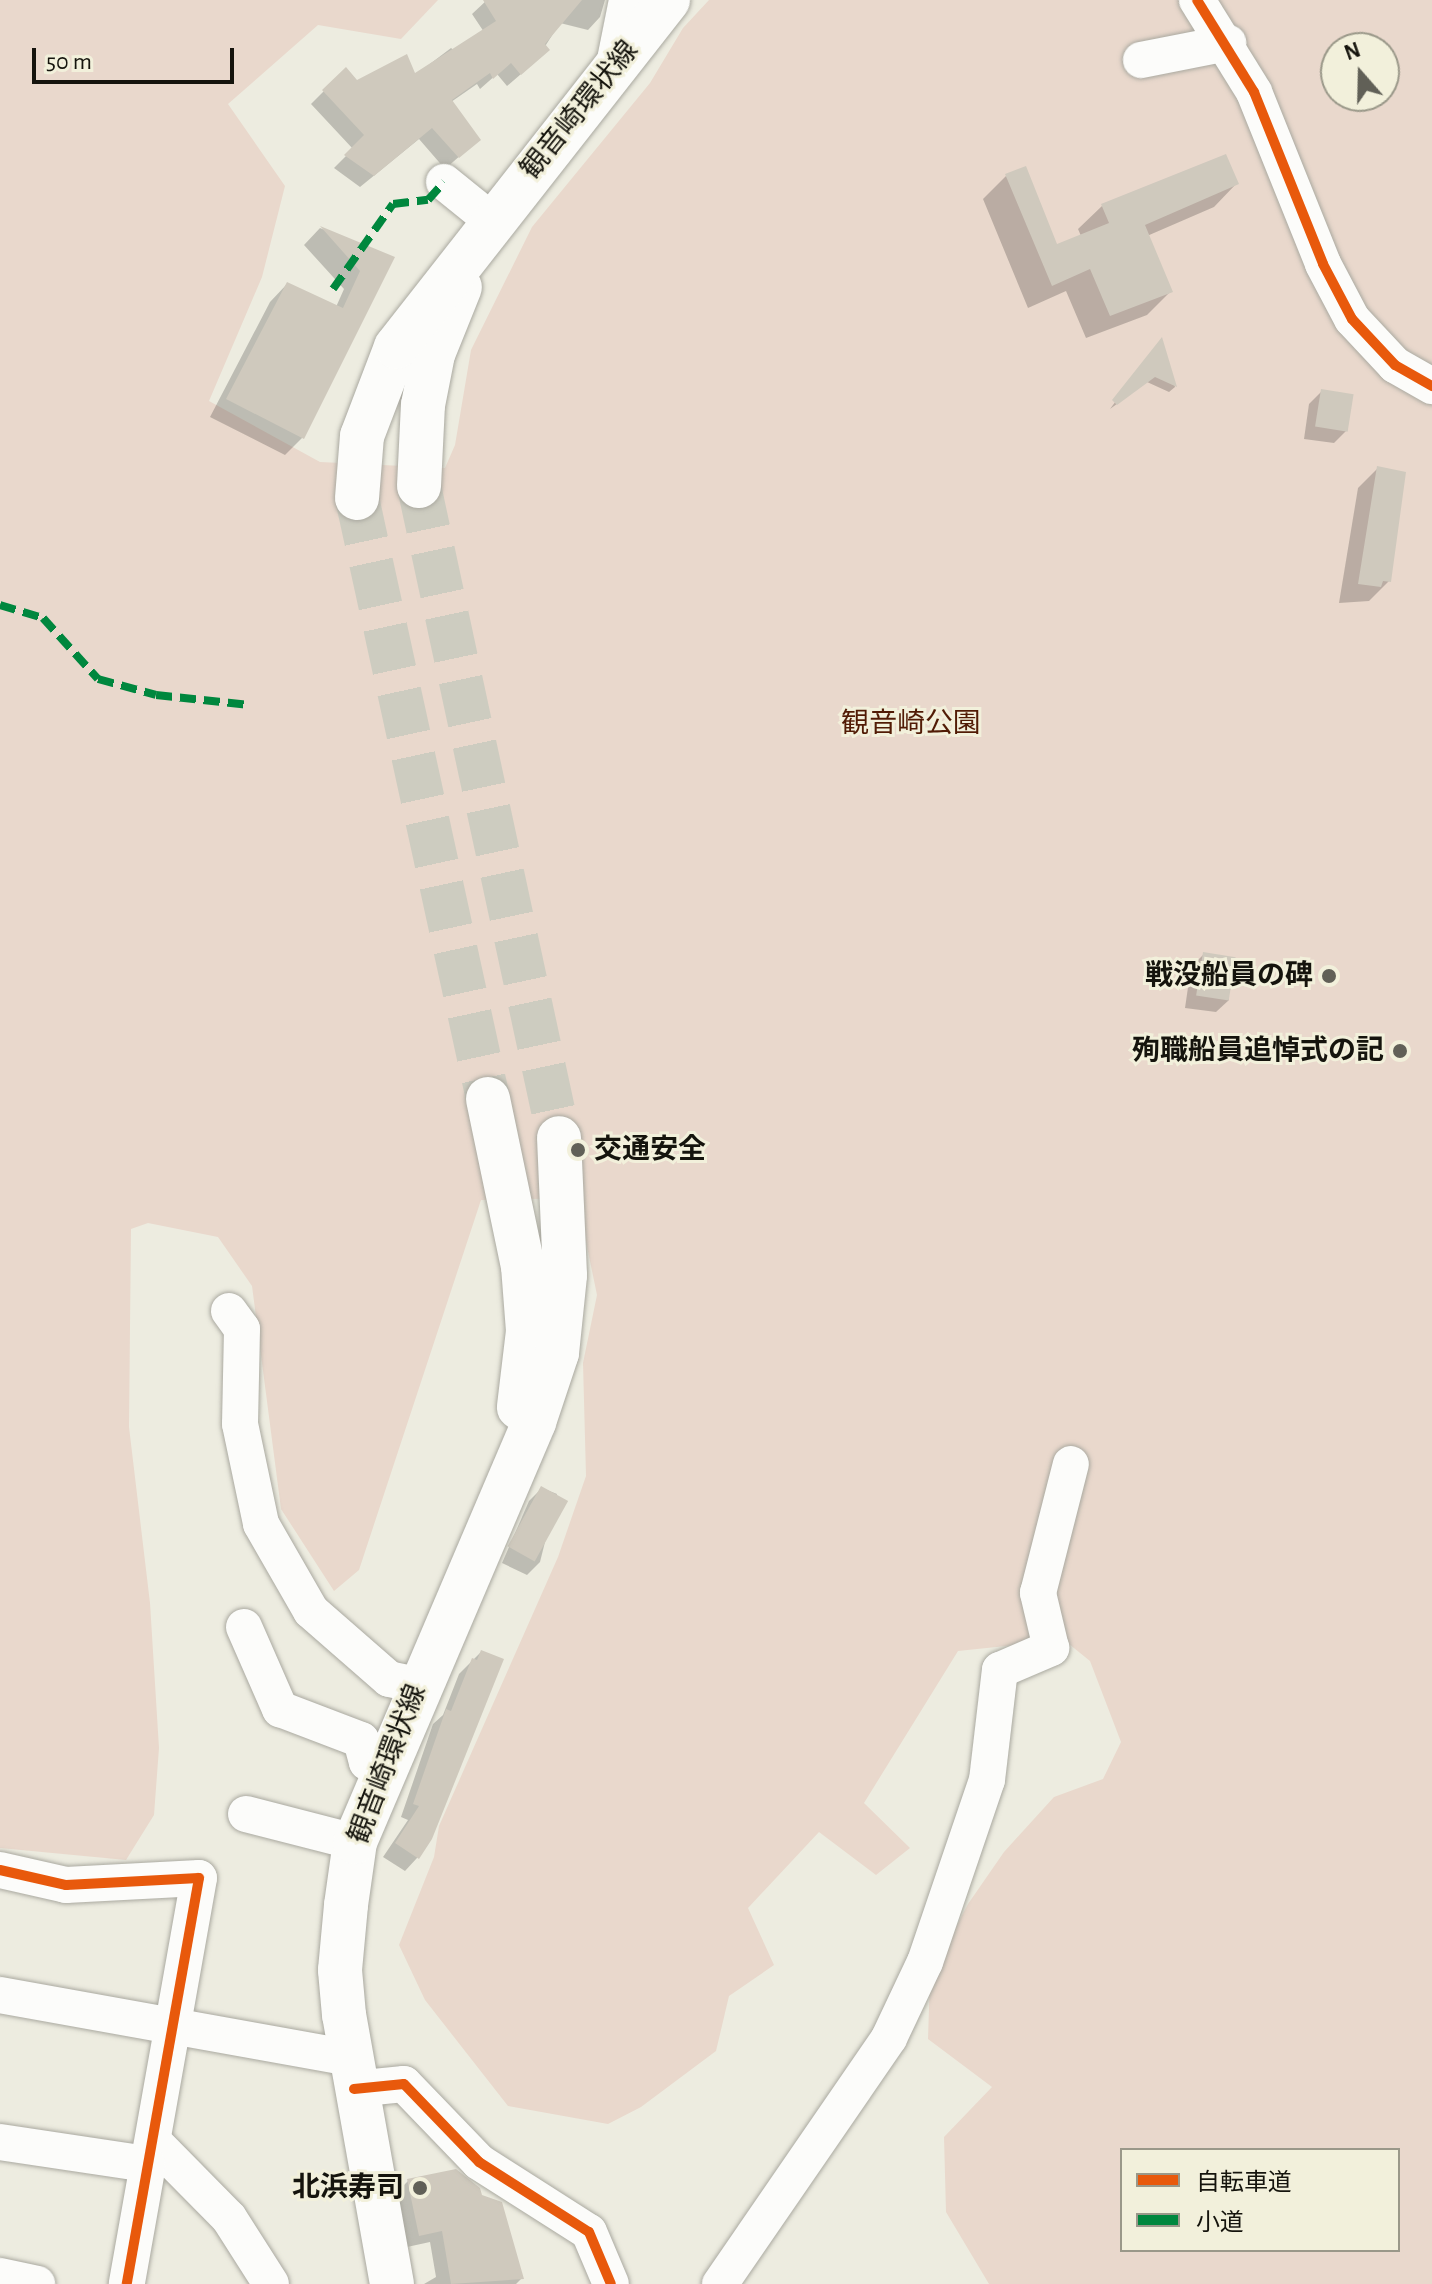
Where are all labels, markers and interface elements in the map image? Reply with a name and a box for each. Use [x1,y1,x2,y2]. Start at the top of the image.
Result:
scale bar [36,32,238,82]
north arrow [1320,32,1400,112]
street label: 観音崎環状線 [514,34,646,186]
text: N [1342,38,1363,64]
text: 50 m [46,50,92,74]
park label: 観音崎公園 [841,707,981,741]
place label: 戦没船員の碑 [1145,959,1313,993]
marker: 戦没船員の碑 [1320,967,1338,985]
place label: 殉職船員追悼式の記 [1132,1034,1384,1068]
marker: 殉職船員追悼式の記 [1391,1042,1409,1060]
place label: 交通安全 [594,1133,706,1167]
marker: 交通安全 [569,1141,587,1159]
street label: 観音崎環状線 [342,1680,434,1848]
legend [1120,2148,1400,2252]
place label: 北浜寿司 [292,2171,404,2205]
text: 自転車道 [1196,2171,1292,2195]
marker: 北浜寿司 [411,2179,429,2197]
text: 小道 [1196,2211,1244,2235]

